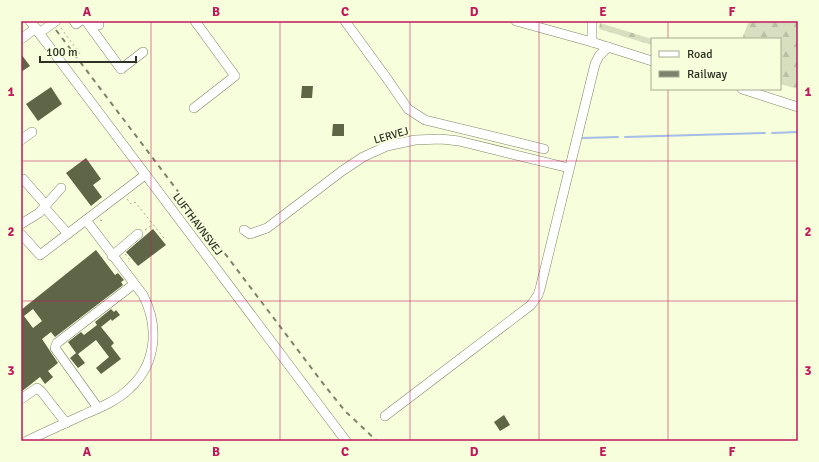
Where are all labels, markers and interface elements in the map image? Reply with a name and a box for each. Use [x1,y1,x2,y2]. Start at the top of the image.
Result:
text: A [83,4,92,20]
text: B [212,4,220,20]
text: C [341,4,349,20]
text: D [470,4,479,20]
text: E [599,4,607,20]
text: F [729,4,736,20]
scale bar [40,38,136,64]
legend [651,38,781,90]
text: 100 m [46,45,78,60]
text: Road [687,47,713,62]
text: Railway [687,67,727,82]
text: 1 [7,84,15,100]
text: 1 [804,84,812,100]
street label: LERVEJ [372,124,410,147]
street label: LUFTHAVNSVEJ [170,191,225,258]
text: 2 [7,224,15,240]
text: 2 [804,224,812,240]
text: 3 [7,363,15,379]
text: 3 [804,363,812,379]
text: A [83,444,92,460]
text: B [212,444,220,460]
text: C [341,444,349,460]
text: D [470,444,479,460]
text: E [599,444,607,460]
text: F [729,444,736,460]

